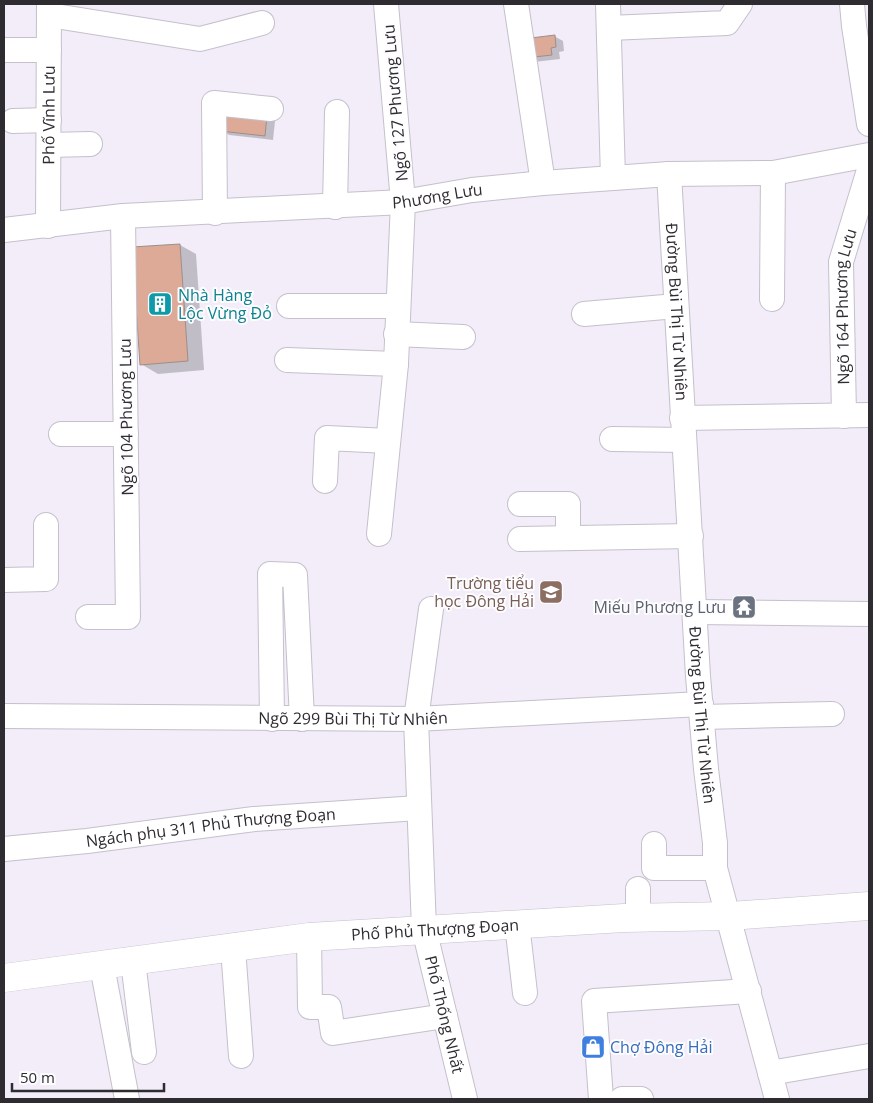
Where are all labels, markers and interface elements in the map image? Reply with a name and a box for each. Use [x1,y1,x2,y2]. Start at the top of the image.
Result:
street label: Ngõ 127 Phương Lưu [377,24,413,182]
street label: Phố Vĩnh Lưu [37,65,60,165]
street label: Phương Lưu [392,178,483,214]
street label: Đường Bùi Thị Từ Nhiên [661,222,693,401]
street label: Ngõ 164 Phương Lưu [830,226,862,385]
place label: Nhà Hàng Lộc Vừng Đỏ [178,284,272,324]
building icon: Nhà Hàng Lộc Vừng Đỏ [147,291,173,317]
street label: Ngõ 104 Phương Lưu [114,338,138,496]
place label: Trường tiểu học Đông Hải [434,572,534,612]
school or university icon: Trường tiểu học Đông Hải [538,579,564,605]
temple icon: Miếu Phương Lưu [731,594,757,620]
place label: Miếu Phương Lưu [593,596,726,618]
street label: Đường Bùi Thị Từ Nhiên [684,626,721,805]
street label: Ngõ 299 Bùi Thị Từ Nhiên [258,706,448,730]
street label: Ngách phụ 311 Phủ Thượng Đoạn [84,803,336,852]
street label: Phố Phủ Thượng Đoạn [350,913,520,945]
street label: Phố Thống Nhất [420,953,469,1076]
shop icon: Chợ Đông Hải [580,1034,606,1060]
place label: Chợ Đông Hải [610,1036,712,1058]
scale bar [12,1060,165,1092]
text: 50 m [20,1067,55,1087]

